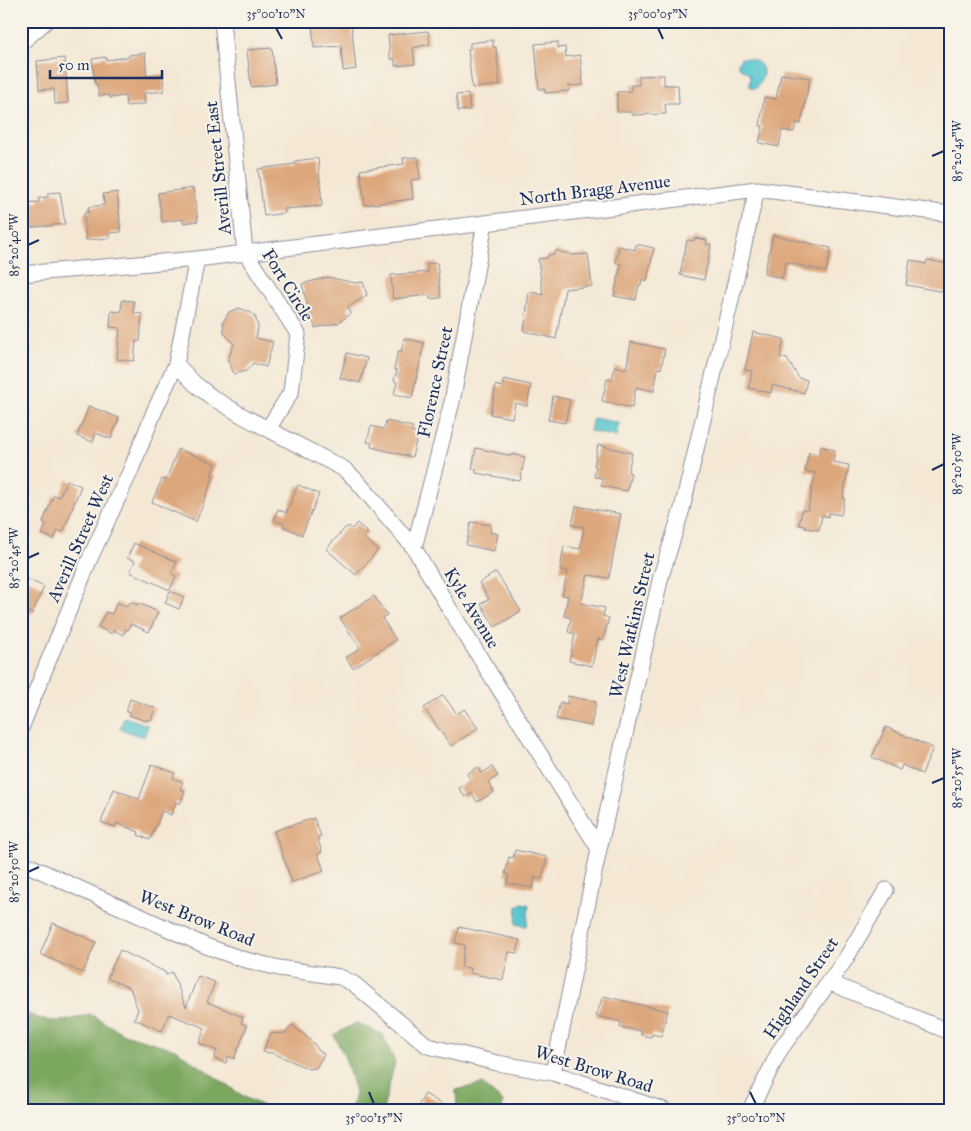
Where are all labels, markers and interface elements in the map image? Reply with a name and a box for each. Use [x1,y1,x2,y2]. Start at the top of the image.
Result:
text: 35°00'10"N [246,7,306,21]
text: 35°00'05"N [628,7,688,21]
scale bar [50,48,162,80]
text: 50 m [58,56,90,74]
street label: Averill Street East [200,99,236,237]
text: 85°20'45"W [950,120,964,182]
street label: North Bragg Avenue [518,170,672,211]
text: 85°20'40"W [7,213,21,276]
street label: Fort Circle [257,245,319,325]
street label: Florence Street [412,324,458,440]
text: 85°20'50"W [950,433,964,495]
street label: Averill Street West [41,470,118,606]
text: 85°20'45"W [7,527,21,589]
street label: West Watkins Street [605,549,660,700]
street label: Kyle Avenue [439,563,505,653]
text: 85°20'55"W [950,747,964,808]
text: 85°20'50"W [7,841,21,903]
street label: West Brow Road [136,885,258,951]
street label: Highland Street [759,932,845,1044]
street label: West Brow Road [532,1041,656,1097]
text: 35°00'15"N [345,1111,403,1125]
text: 35°00'10"N [726,1111,786,1125]

